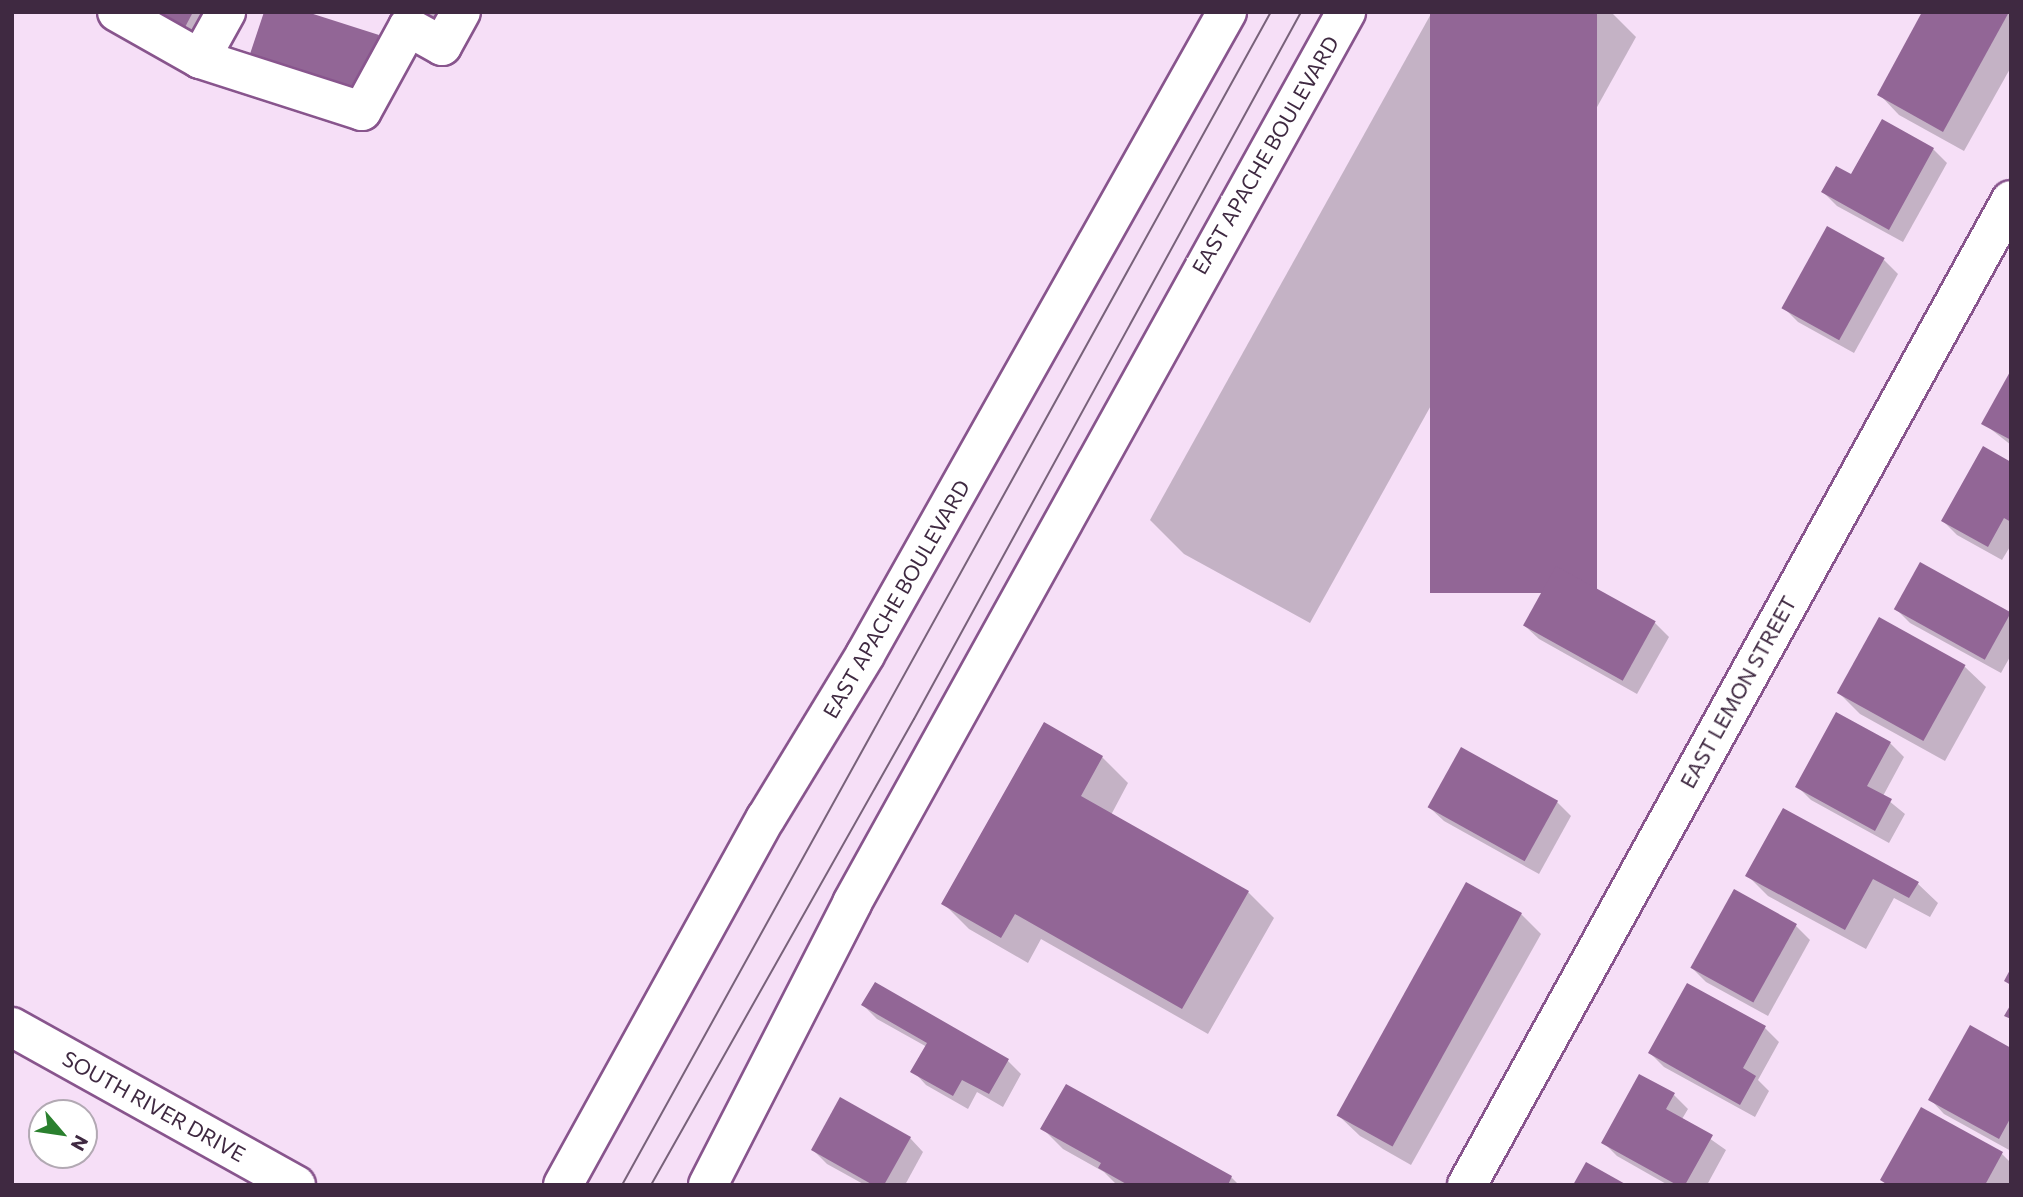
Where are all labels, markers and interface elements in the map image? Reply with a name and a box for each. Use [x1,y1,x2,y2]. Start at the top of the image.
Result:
street label: EAST APACHE BOULEVARD [1186,31,1344,279]
street label: EAST APACHE BOULEVARD [817,475,975,723]
street label: EAST LEMON STREET [1675,592,1801,792]
street label: SOUTH RIVER DRIVE [58,1045,250,1167]
north arrow [28,1099,98,1169]
text: N [67,1132,94,1155]

